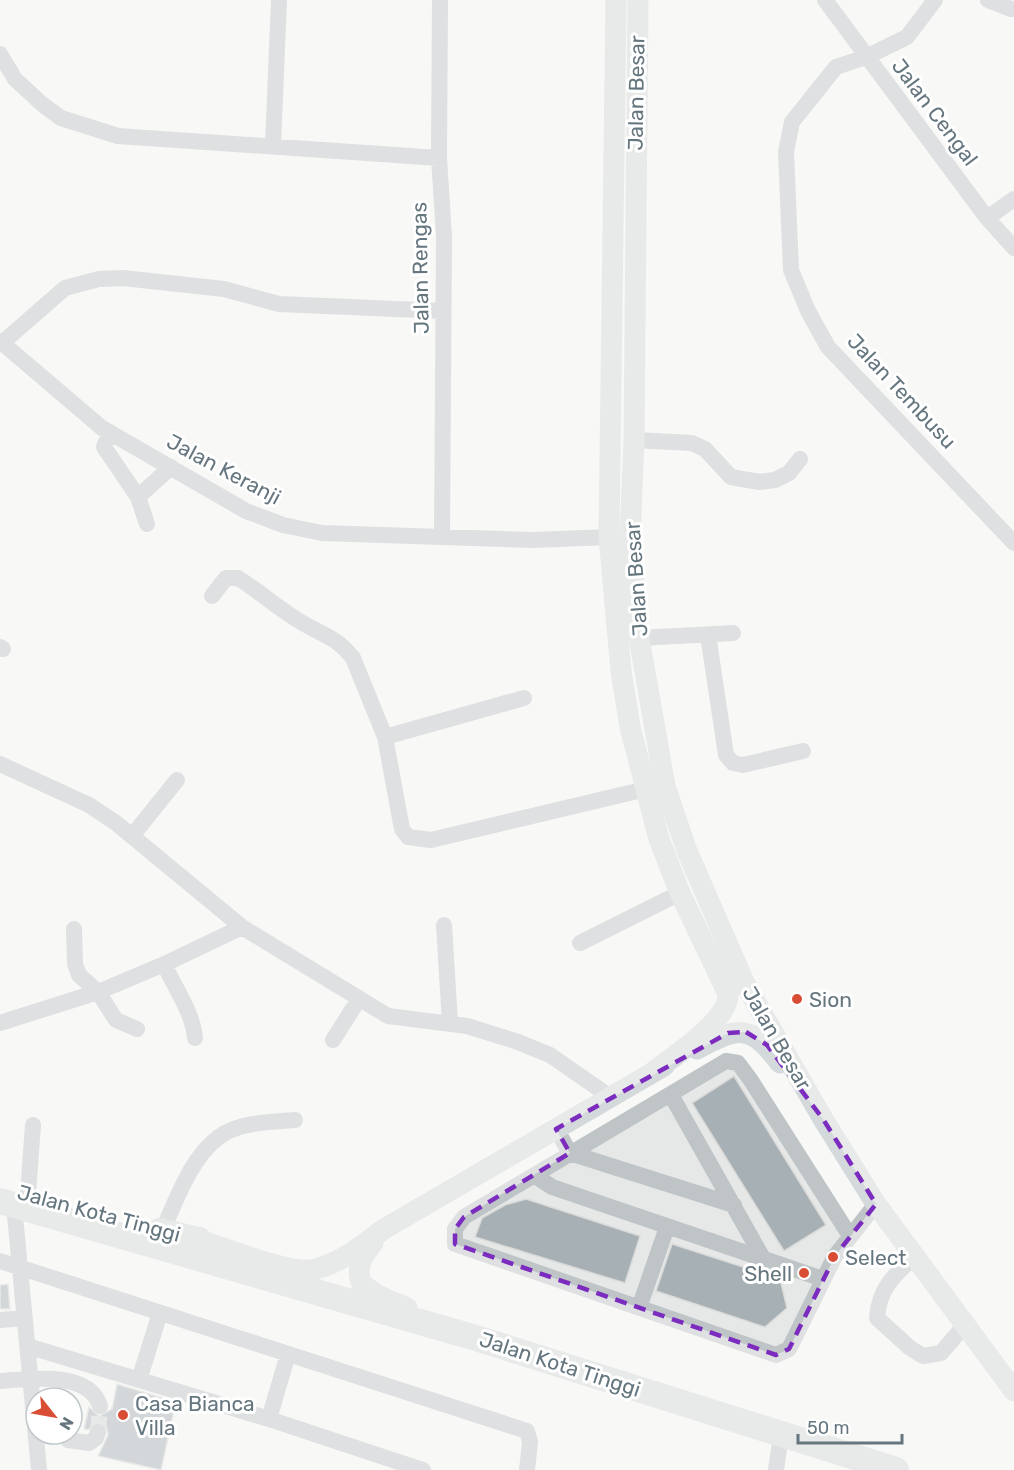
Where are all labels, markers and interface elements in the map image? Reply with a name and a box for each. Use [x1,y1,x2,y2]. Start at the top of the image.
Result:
street label: Jalan Besar [622,35,650,151]
street label: Jalan Cengal [887,54,983,170]
street label: Jalan Rengas [406,202,434,334]
street label: Jalan Tembusu [842,328,962,454]
street label: Jalan Keranji [163,428,285,510]
street label: Jalan Besar [620,521,652,637]
street label: Jalan Besar [737,982,817,1094]
place label: Sion [809,987,852,1012]
marker: Sion [790,992,804,1006]
street label: Jalan Kota Tinggi [15,1179,183,1247]
place label: Select [845,1245,907,1270]
marker: Select [826,1250,840,1264]
place label: Shell [744,1261,792,1286]
marker: Shell [797,1266,811,1280]
street label: Jalan Kota Tinggi [476,1326,644,1402]
north arrow [24,1386,84,1446]
place label: Casa Bianca Villa [135,1391,255,1440]
scale bar [798,1407,902,1445]
marker: Casa Bianca Villa [116,1408,130,1422]
text: N [55,1414,78,1433]
text: 50 m [807,1417,850,1439]

